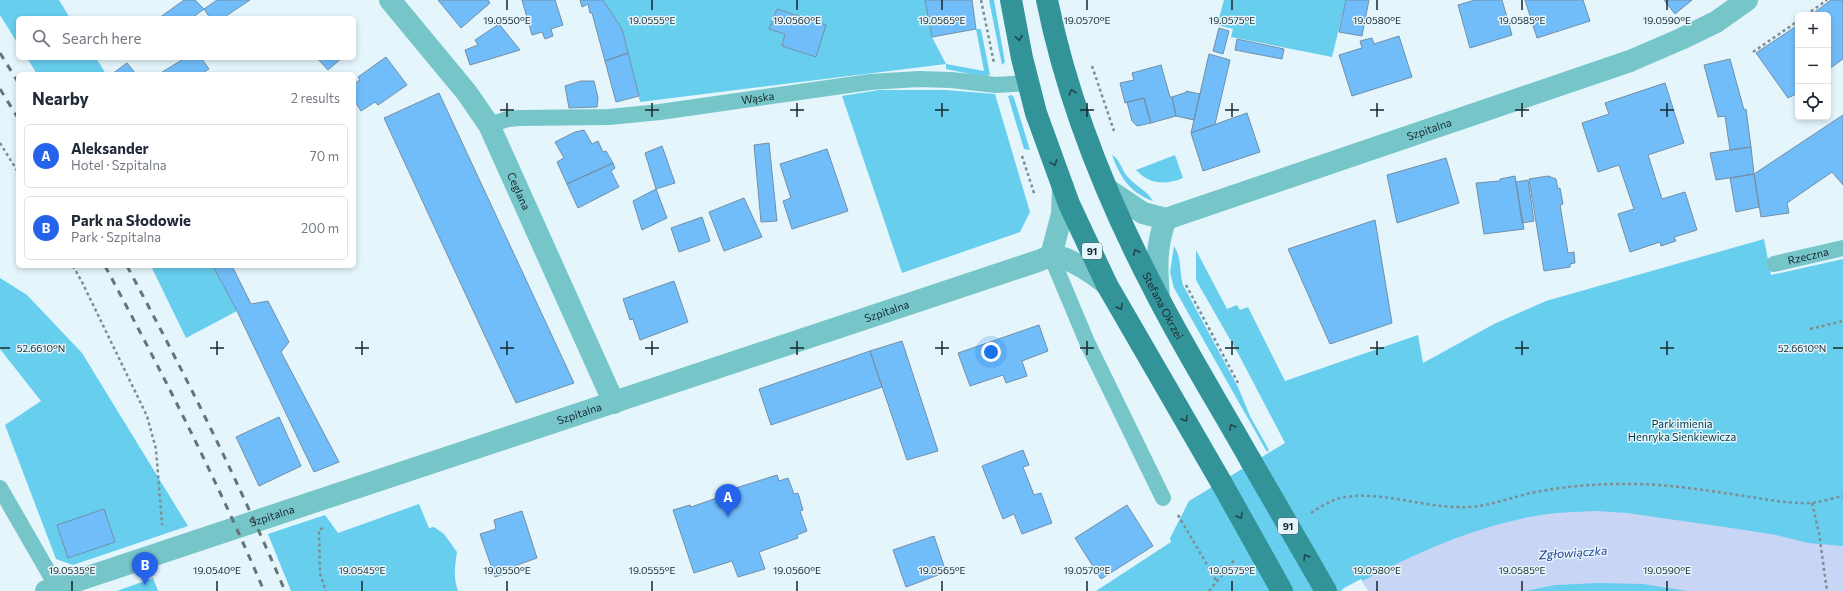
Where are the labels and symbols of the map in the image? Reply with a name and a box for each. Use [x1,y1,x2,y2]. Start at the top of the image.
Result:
text: 19.0550°E [483,14,531,26]
text: 19.0555°E [629,14,675,26]
text: 19.0560°E [773,14,821,26]
text: 19.0565°E [918,14,966,26]
text: 19.0570°E [1063,14,1111,26]
text: 19.0575°E [1209,14,1255,26]
text: 19.0580°E [1353,14,1401,26]
text: 19.0585°E [1498,14,1546,26]
text: 19.0590°E [1643,14,1691,26]
one-way arrow [1014,35,1022,41]
street label: Wąska [740,89,775,106]
one-way arrow [1068,89,1076,96]
street label: Szpitalna [1405,115,1453,143]
one-way arrow [1049,160,1057,167]
street label: Ceglana [505,170,533,212]
road number: 91 [1082,243,1102,259]
street label: Rzeczna [1786,245,1830,267]
one-way arrow [1133,248,1141,256]
street label: Stefana Okrzei [1140,270,1187,341]
street label: Szpitalna [862,297,911,324]
one-way arrow [1115,303,1122,310]
text: 52.6610°N [17,342,65,354]
your location [981,342,1001,362]
text: 52.6610°N [1778,342,1826,354]
street label: Szpitalna [555,400,603,427]
one-way arrow [1180,415,1187,422]
park label: Park imienia Henryka Sienkiewicza [1628,417,1736,443]
one-way arrow [1229,424,1237,431]
pin: A [715,484,741,517]
street label: Szpitalna [248,502,296,529]
one-way arrow [1235,512,1242,519]
road number: 91 [1278,518,1298,534]
water label: Zgłowiączka [1537,543,1608,561]
pin: B [132,552,158,585]
one-way arrow [1304,554,1311,561]
text: 19.0535°E [49,564,95,576]
text: 19.0540°E [193,564,241,576]
text: 19.0545°E [338,564,386,576]
text: 19.0550°E [483,564,531,576]
text: 19.0555°E [629,564,675,576]
text: 19.0560°E [773,564,821,576]
text: 19.0565°E [918,564,966,576]
text: 19.0570°E [1063,564,1111,576]
text: 19.0575°E [1209,564,1255,576]
text: 19.0580°E [1353,564,1401,576]
text: 19.0585°E [1498,564,1546,576]
text: 19.0590°E [1643,564,1691,576]

